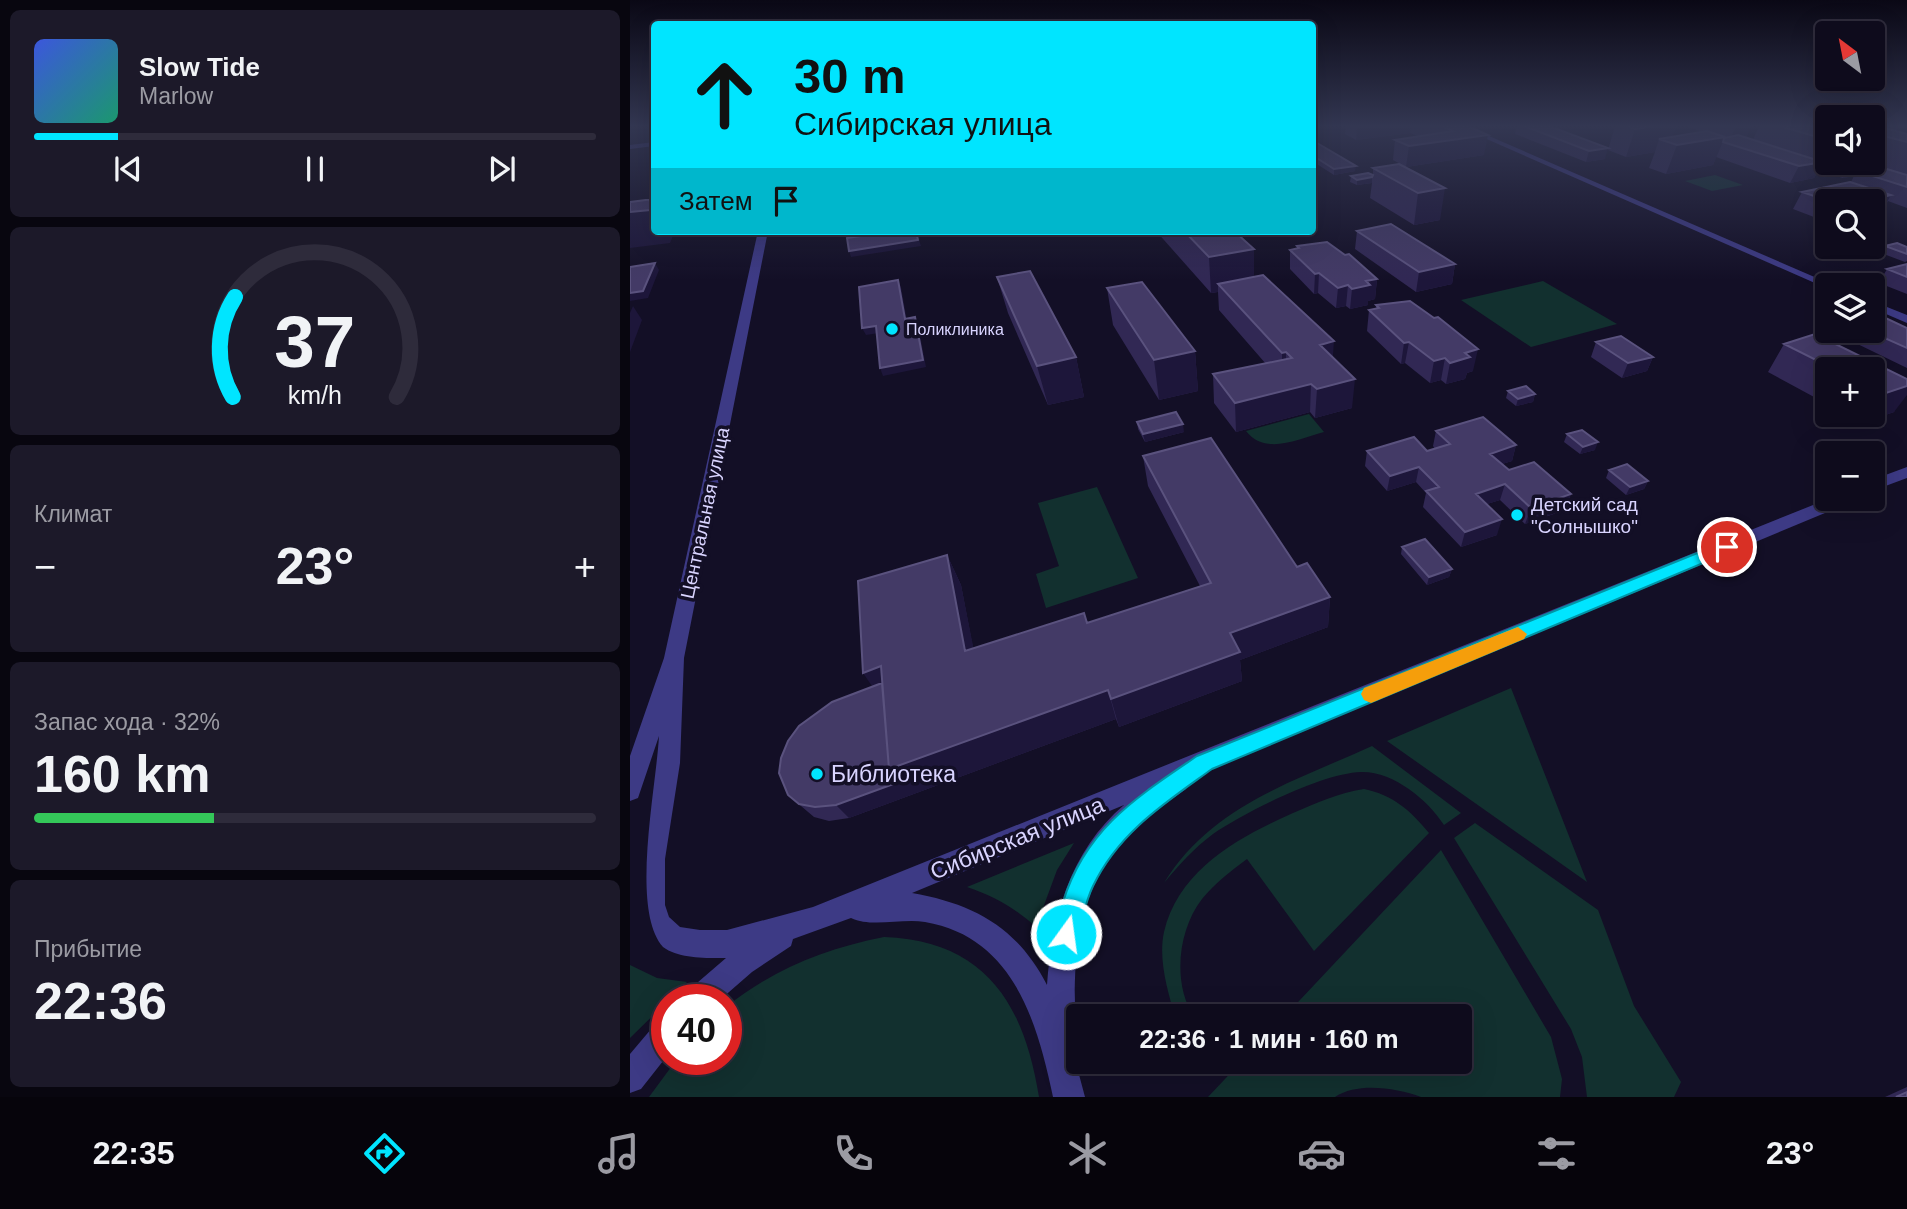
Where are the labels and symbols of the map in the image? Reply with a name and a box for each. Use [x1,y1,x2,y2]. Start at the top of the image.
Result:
north arrow [1815,21,1885,91]
marker: Поликлиника [884,321,900,337]
place label: Поликлиника [906,321,1004,338]
street label: Центральная улица [677,425,734,601]
place label: Детский сад "Солнышко" [1531,494,1638,537]
marker: Детский сад "Солнышко" [1509,507,1525,523]
pin [1697,517,1757,577]
place label: Библиотека [831,761,956,787]
marker: Библиотека [809,766,825,782]
street label: Сибирская улица [926,791,1108,885]
position arrow [1029,897,1103,971]
speed limit sign: 40 [651,984,742,1075]

